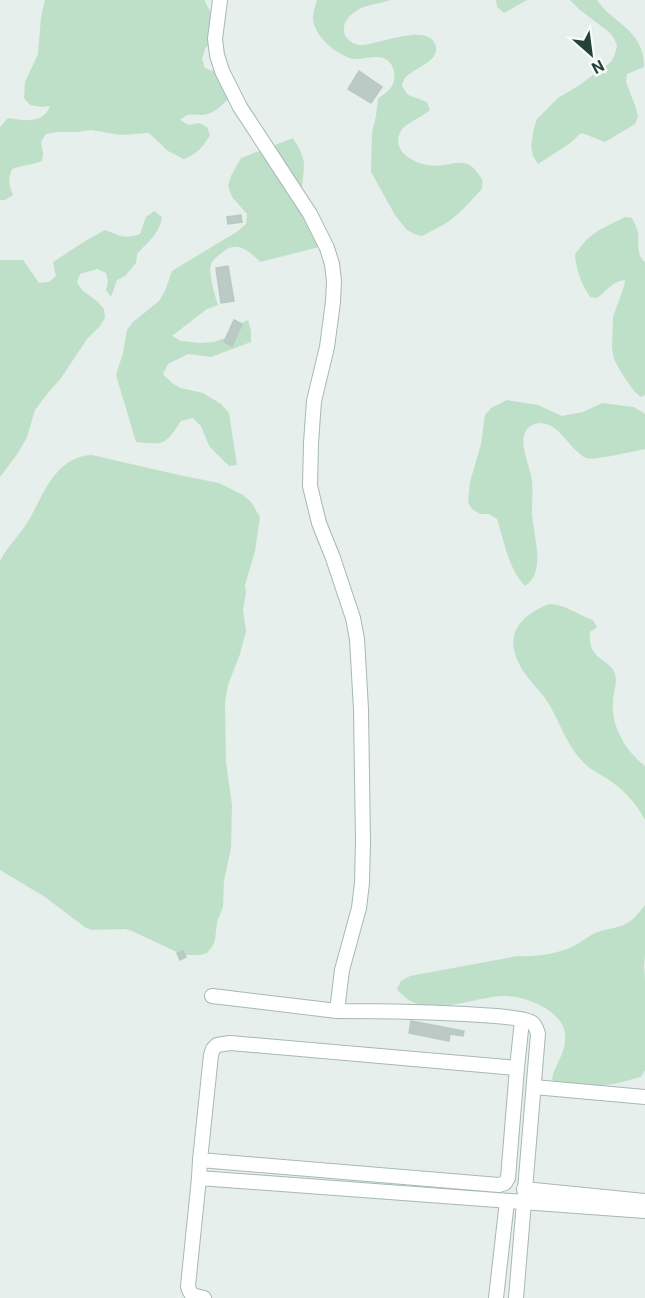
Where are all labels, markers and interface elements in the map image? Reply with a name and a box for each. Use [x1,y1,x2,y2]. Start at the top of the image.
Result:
north arrow [561,24,621,84]
text: N [588,56,607,78]

